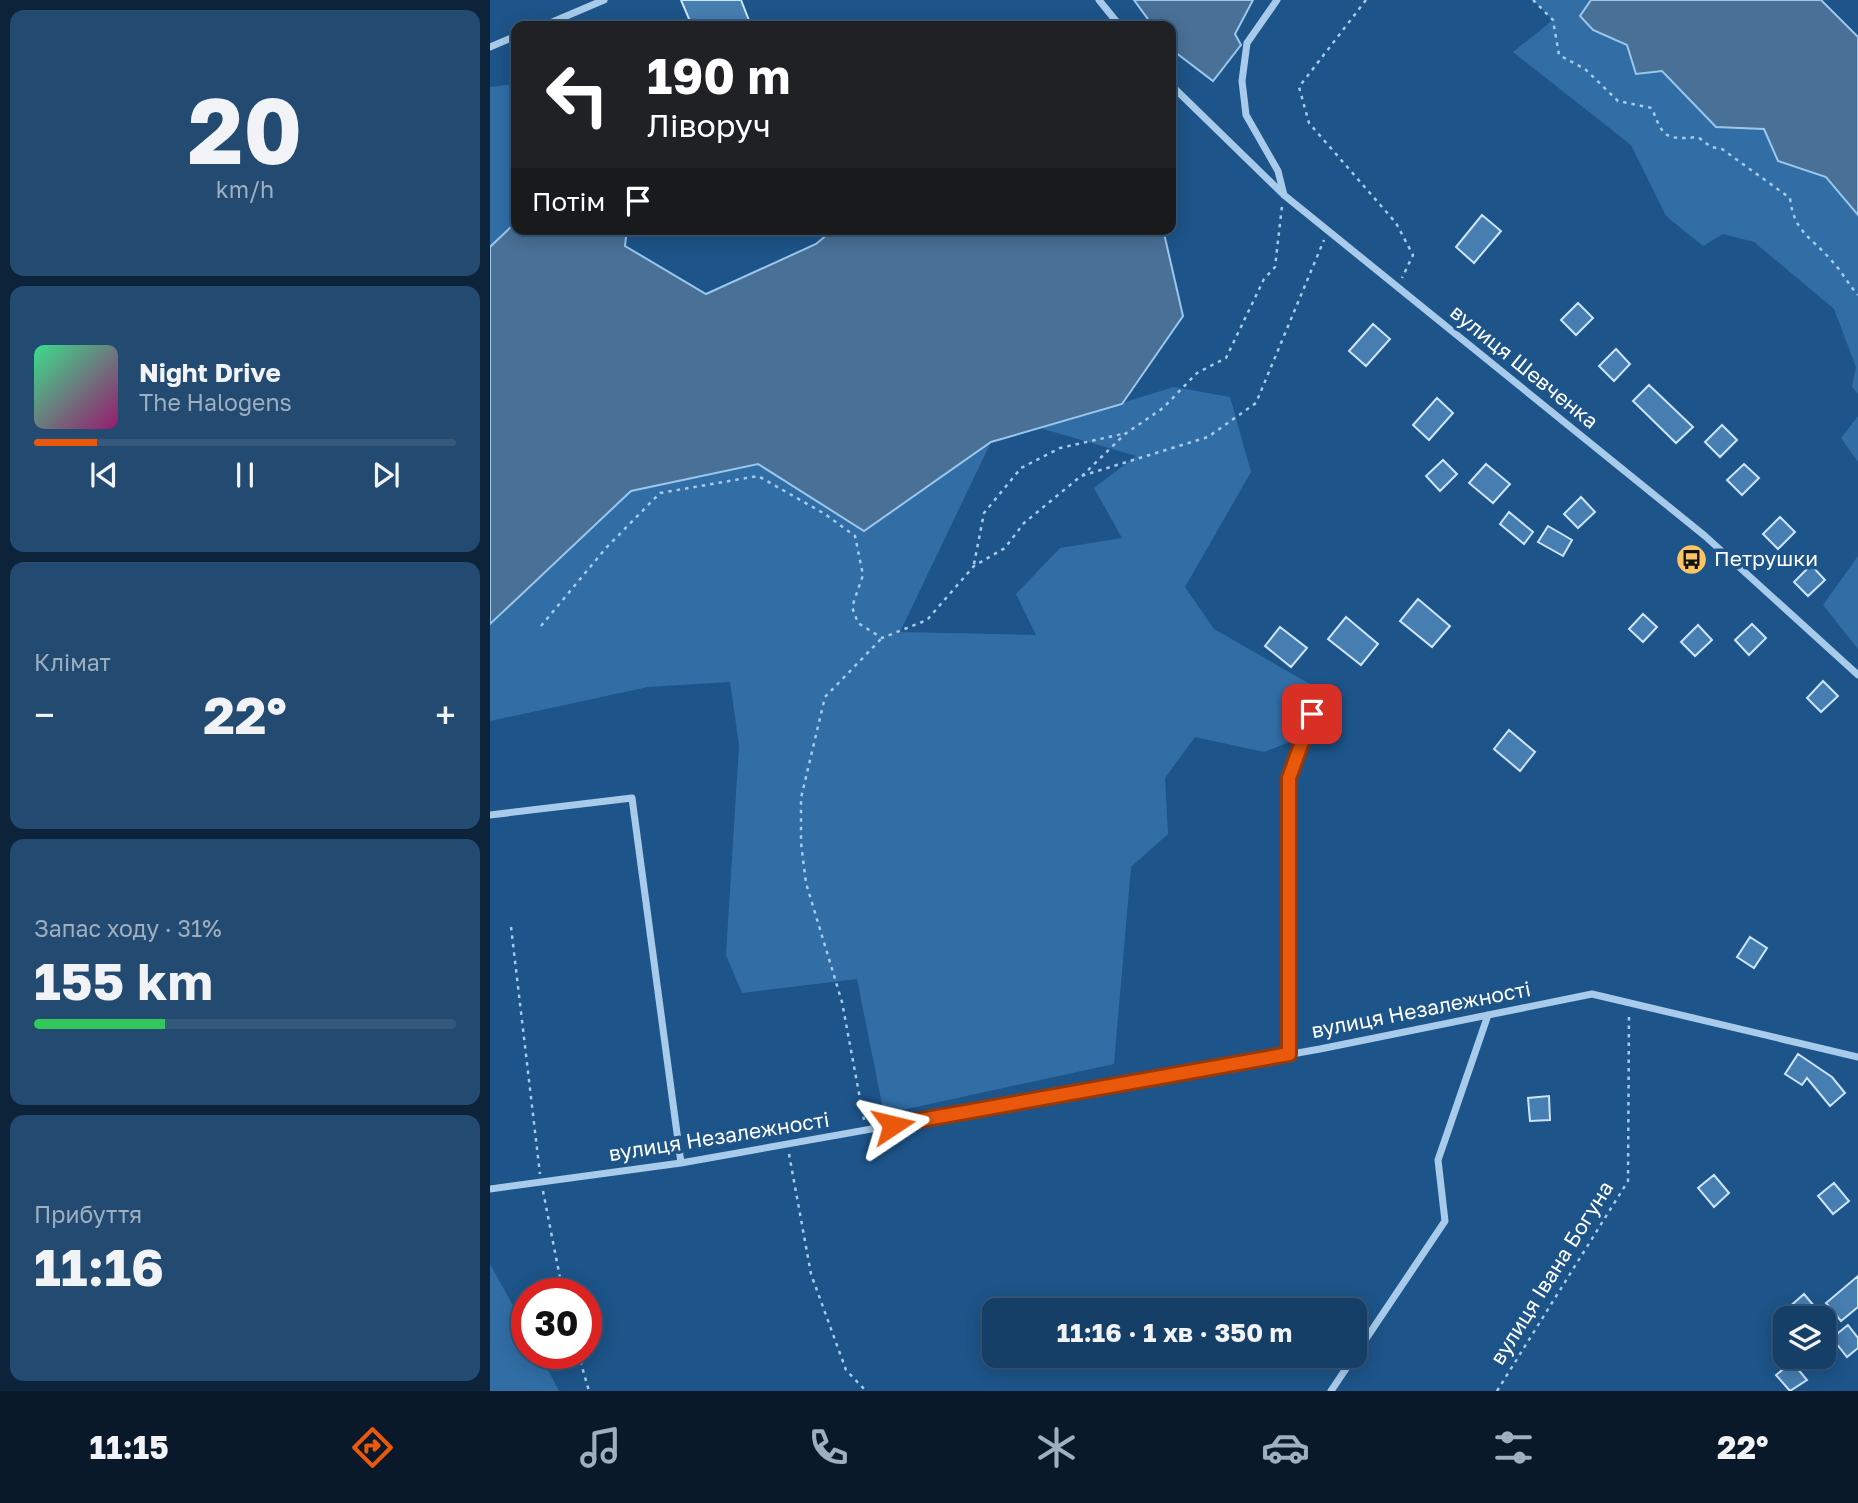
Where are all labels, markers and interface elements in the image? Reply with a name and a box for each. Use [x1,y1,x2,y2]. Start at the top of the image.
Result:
text: 190 m [647,46,790,105]
icon: left [532,49,623,140]
text: 20 [188,75,302,184]
text: Ліворуч [647,106,771,144]
text: km/h [216,175,274,203]
icon: arrive [619,182,657,220]
text: Потім [532,186,605,217]
street label: вулиця Шевченка [1445,298,1604,434]
text: Night Drive [139,357,281,388]
text: The Halogens [139,388,292,416]
icon: previous [85,456,123,494]
icon: pause [226,456,264,494]
icon: next [367,456,405,494]
bus stop icon: Петрушки [1674,542,1708,576]
place label: Петрушки [1714,545,1818,571]
text: Клімат [34,648,111,676]
text: 22° [203,683,287,745]
pin [1282,684,1342,744]
text: − [34,692,55,737]
text: + [435,692,456,737]
icon: arrive [1293,695,1331,733]
text: Запас ходу · 31% [34,914,221,942]
text: 155 km [34,949,213,1011]
street label: вулиця Незалежності [1309,975,1533,1043]
position arrow [856,1088,930,1162]
street label: вулиця Незалежності [607,1106,831,1166]
street label: вулиця Івана Богуна [1484,1176,1618,1369]
text: Прибуття [34,1200,142,1228]
text: 11:16 [34,1235,164,1297]
speed limit sign: 30 [511,1278,602,1369]
map controls [1773,1306,1836,1369]
button: layers [1773,1306,1836,1369]
text: 11:16 · 1 хв · 350 m [1057,1317,1292,1348]
icon: directions [348,1423,397,1472]
icon: music [576,1423,625,1472]
icon: phone [804,1423,853,1472]
icon: climate [1032,1423,1081,1472]
icon: car [1261,1423,1310,1472]
icon: filters [1489,1423,1538,1472]
text: 11:15 [90,1428,169,1466]
text: 22° [1717,1428,1768,1466]

